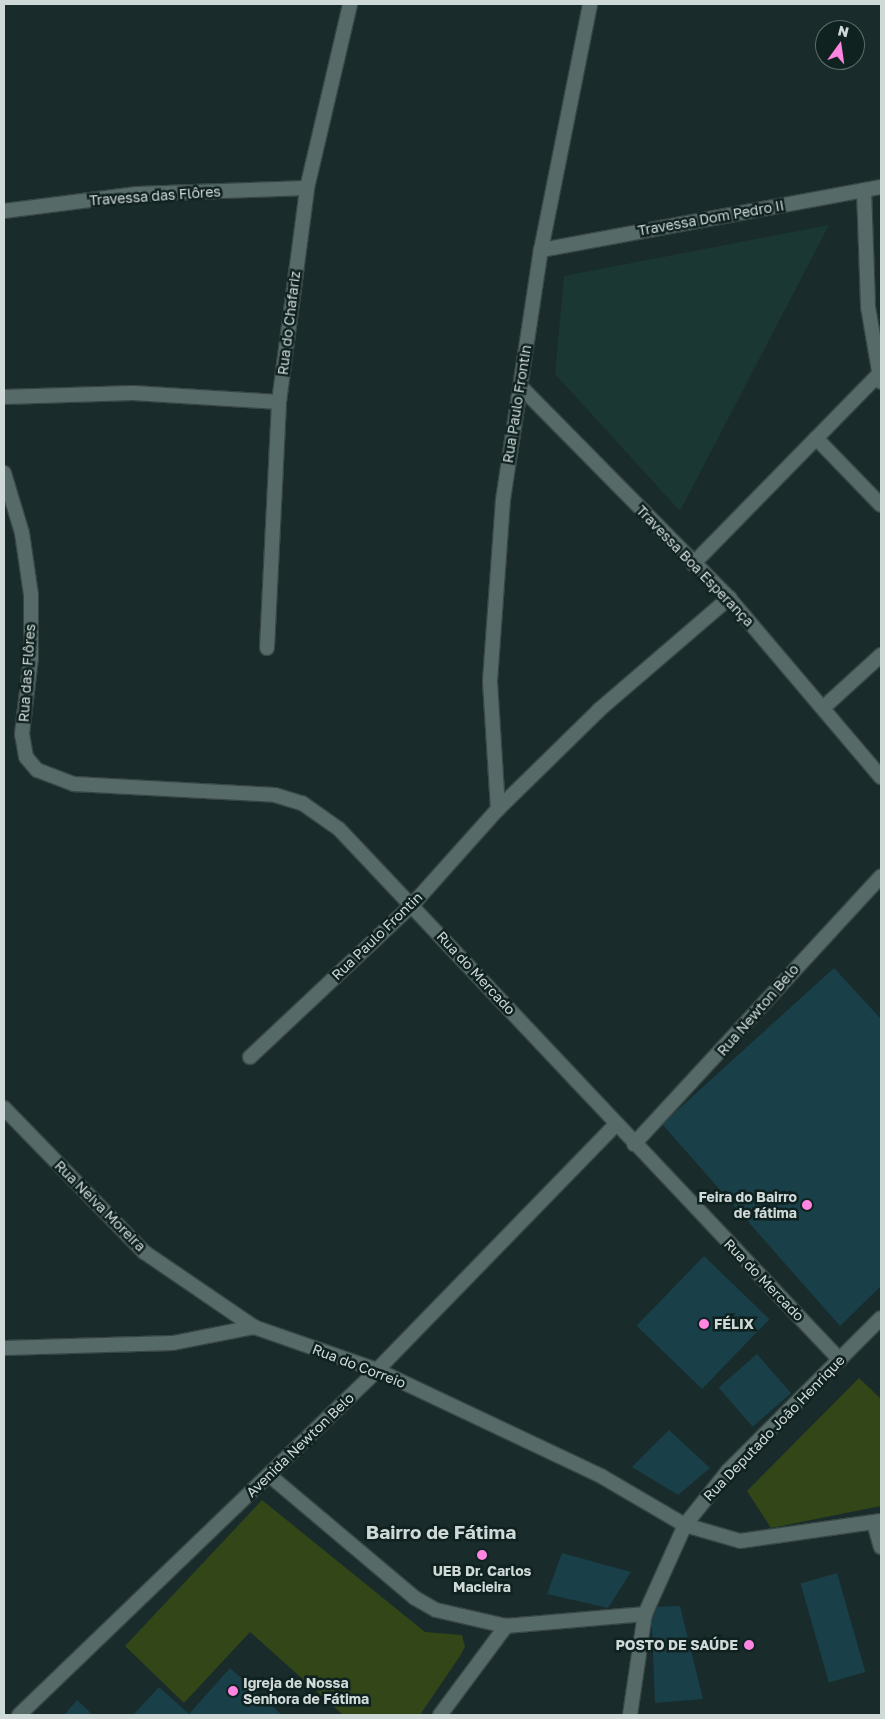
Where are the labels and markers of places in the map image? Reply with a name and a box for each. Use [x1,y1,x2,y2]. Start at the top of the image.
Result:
place label: Feira do Bairro de fátima [698,1189,797,1222]
marker: Feira do Bairro de fátima [801,1199,813,1211]
place label: FÉLIX [714,1316,754,1332]
marker: FÉLIX [698,1318,710,1330]
marker: UEB Dr. Carlos Macieira [476,1549,488,1561]
place label: UEB Dr. Carlos Macieira [433,1563,531,1595]
place label: POSTO DE SAÚDE [615,1637,738,1653]
marker: POSTO DE SAÚDE [742,1638,756,1652]
place label: Igreja de Nossa Senhora de Fátima [243,1675,369,1708]
marker: Igreja de Nossa Senhora de Fátima [227,1685,239,1697]

